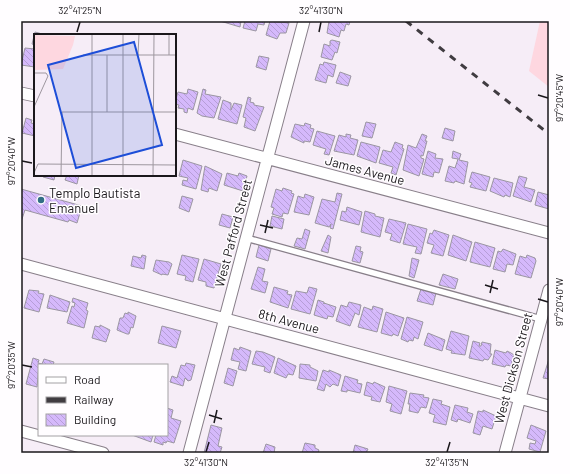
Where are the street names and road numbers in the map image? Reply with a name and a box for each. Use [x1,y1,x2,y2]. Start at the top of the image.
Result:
street label: James Avenue [323,152,407,188]
street label: West Pafford Street [211,177,255,289]
street label: 8th Avenue [257,305,321,337]
street label: West Dickson Street [490,311,536,425]

